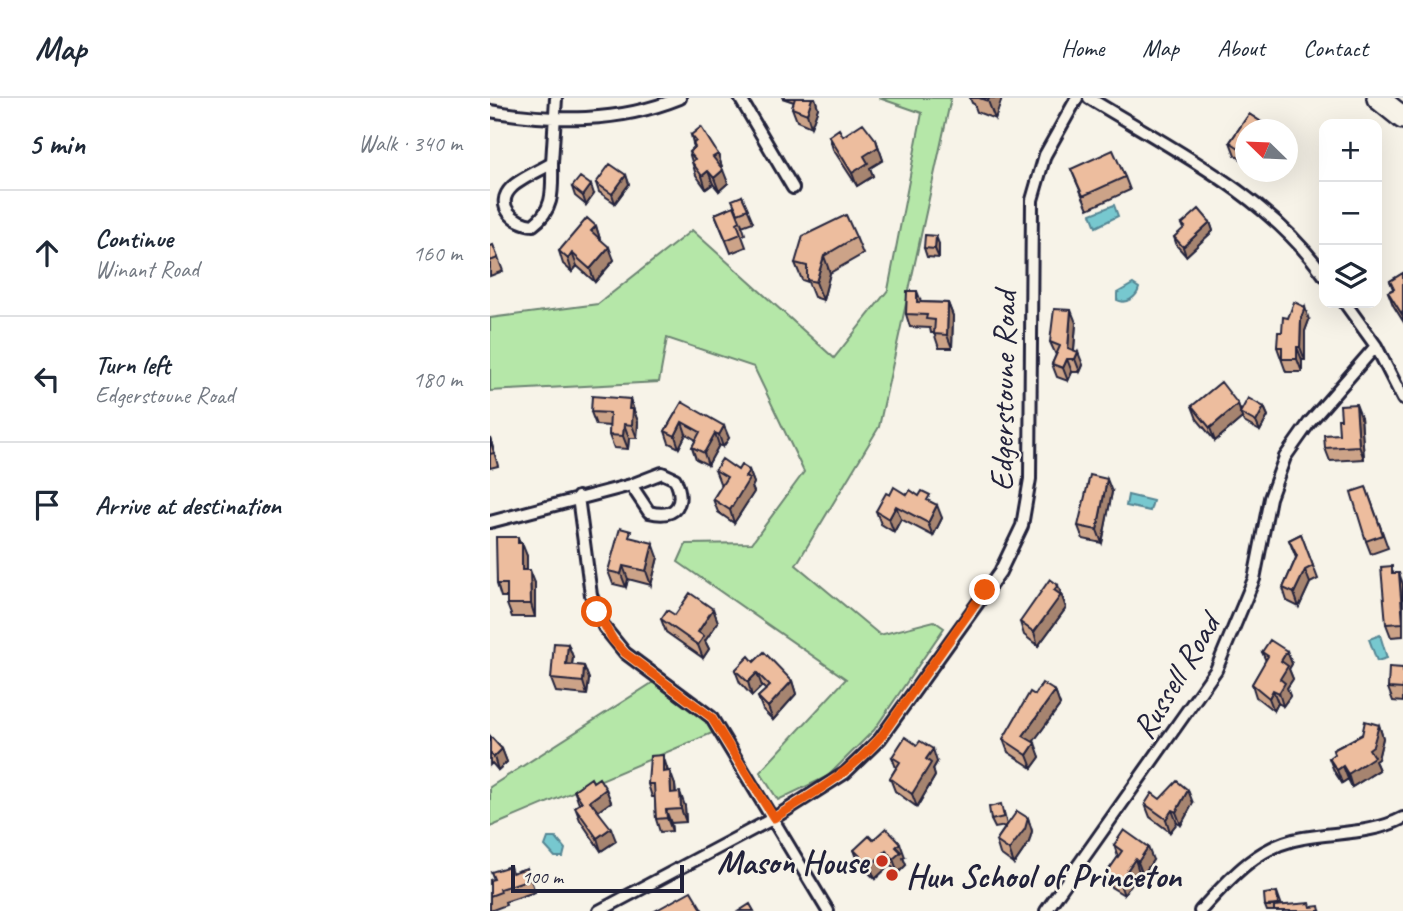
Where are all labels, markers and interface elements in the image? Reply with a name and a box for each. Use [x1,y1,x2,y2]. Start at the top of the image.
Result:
text: Map [35,27,86,69]
text: Home [1061,33,1104,63]
text: Map [1142,33,1179,63]
text: About [1217,33,1265,63]
text: Contact [1303,33,1368,63]
north arrow [1235,119,1298,182]
map controls [1319,119,1382,308]
button: + [1319,119,1382,182]
text: 5 min [28,125,85,163]
text: Walk · 340 m [358,129,462,158]
button: − [1319,182,1382,245]
text: Continue [95,222,173,255]
icon: ahead [28,234,66,272]
text: 160 m [413,239,462,268]
button: layers [1319,245,1382,308]
text: Winant Road [95,255,199,284]
street label: Edgerstoune Road [980,286,1026,491]
text: Turn left [95,348,170,381]
icon: left [28,360,66,398]
text: 180 m [413,365,462,394]
text: Edgerstoune Road [95,381,234,410]
icon: arrive [28,486,66,524]
text: Arrive at destination [95,489,281,522]
route end [969,574,1000,605]
route start [581,596,612,627]
street label: Russell Road [1122,602,1232,746]
place label: Mason House [717,841,871,883]
marker: Mason House [874,853,890,869]
place label: Hun School of Princeton [906,855,1182,897]
scale bar [511,862,684,894]
text: 100 m [522,865,563,889]
marker: Hun School of Princeton [884,867,900,883]

